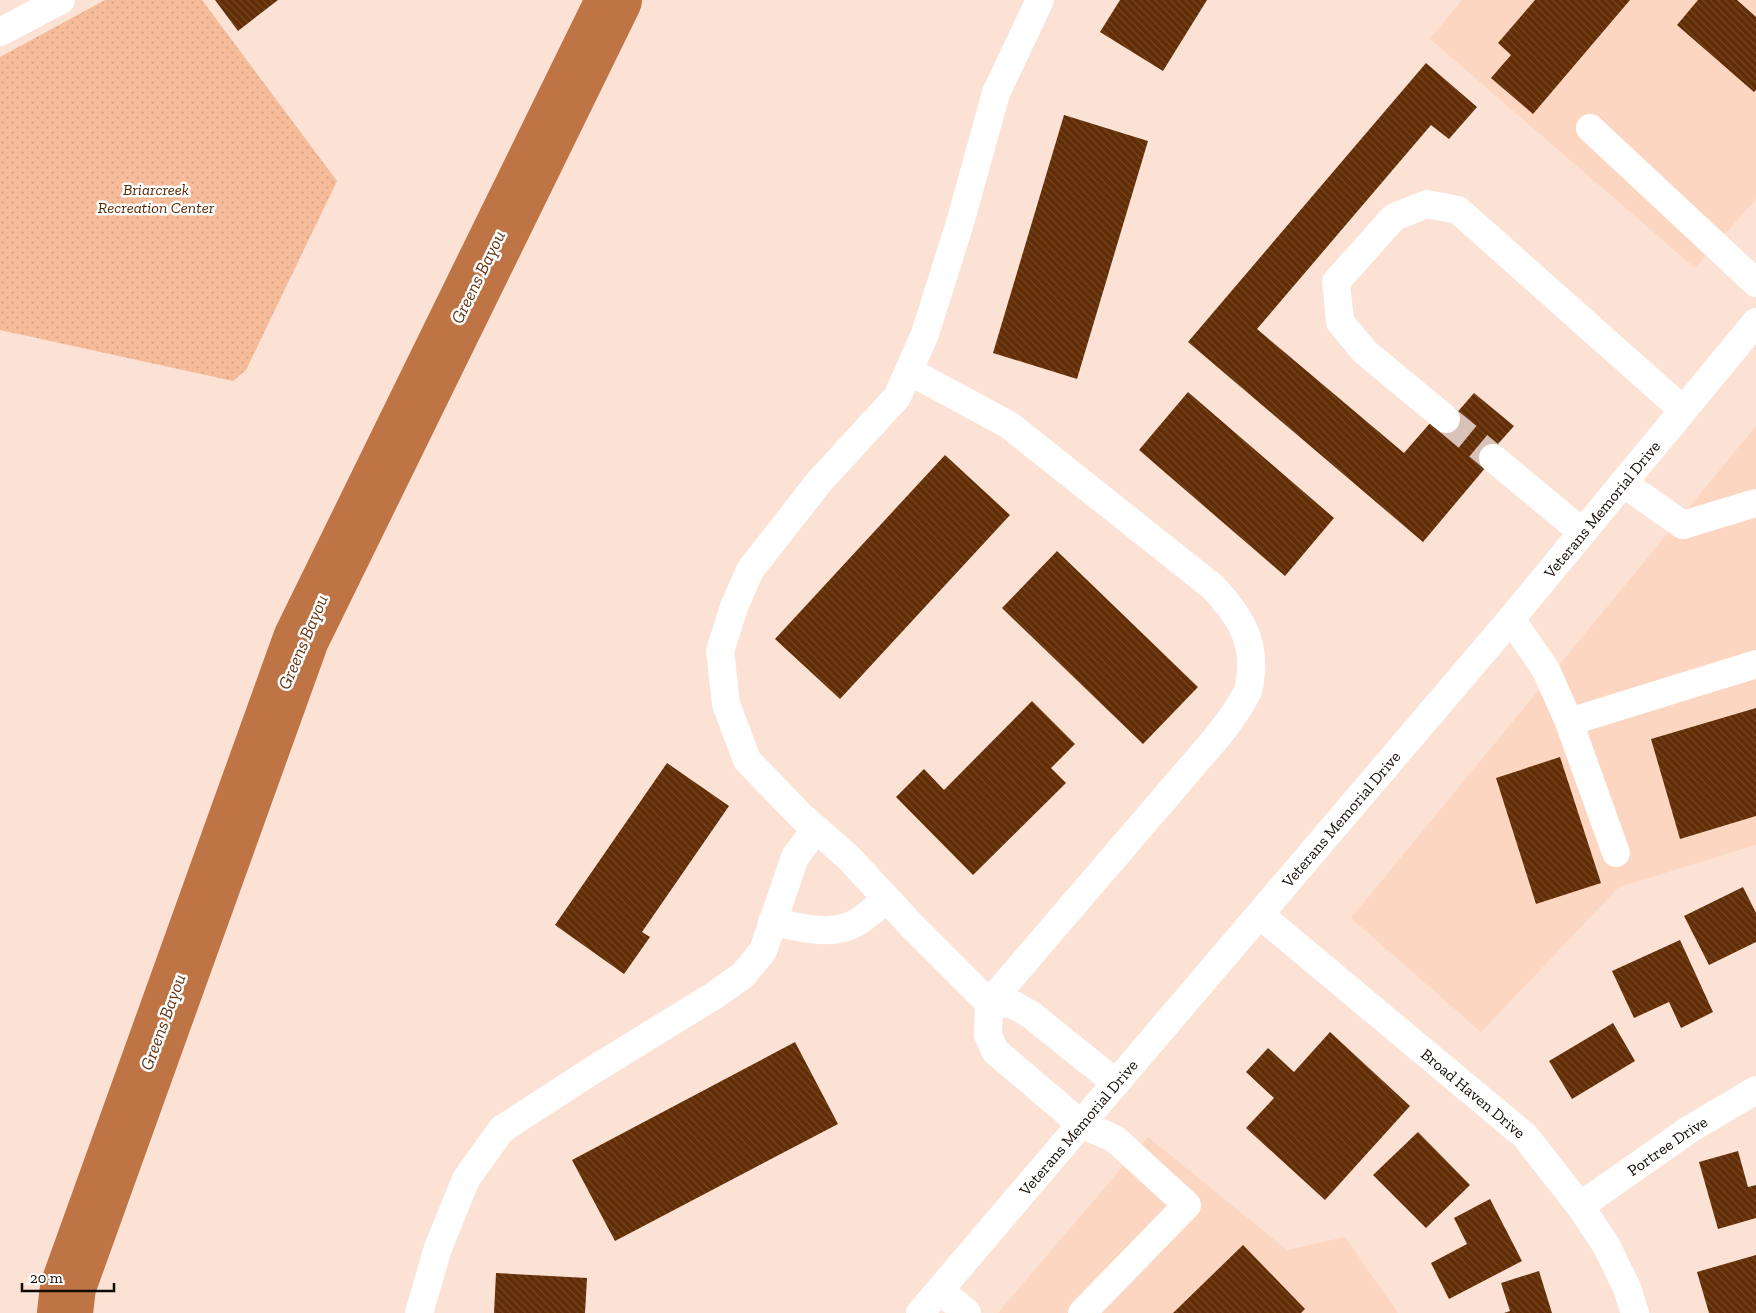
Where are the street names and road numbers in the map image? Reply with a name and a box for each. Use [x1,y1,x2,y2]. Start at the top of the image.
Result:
street label: Veterans Memorial Drive [1539,437,1664,583]
street label: Veterans Memorial Drive [1277,747,1404,892]
street label: Broad Haven Drive [1417,1044,1529,1142]
street label: Veterans Memorial Drive [1015,1056,1142,1200]
street label: Portree Drive [1624,1112,1711,1180]

